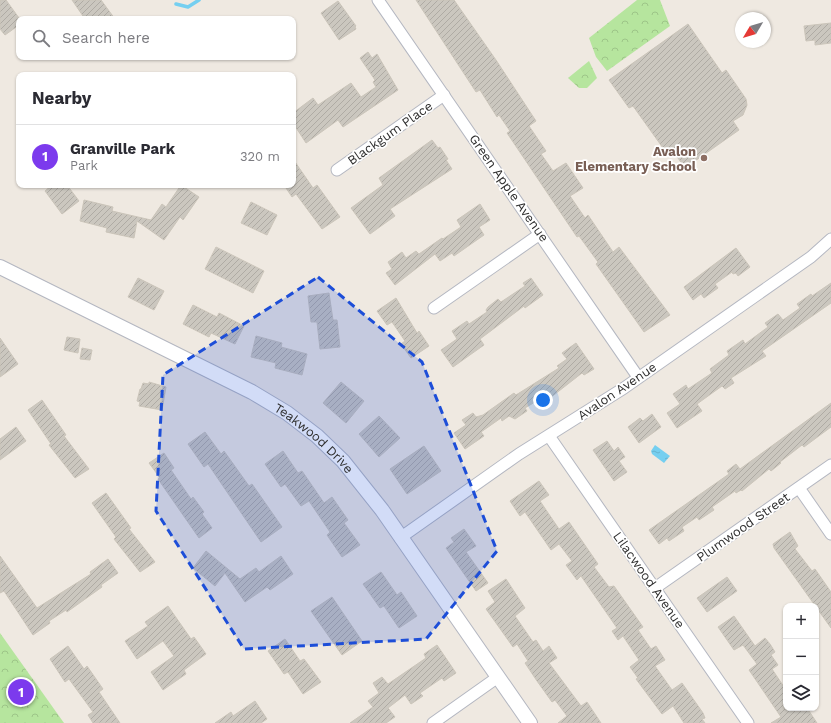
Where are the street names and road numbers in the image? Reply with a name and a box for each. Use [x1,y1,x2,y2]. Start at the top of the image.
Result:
street label: Blackgum Place [345,98,435,168]
street label: Green Apple Avenue [466,131,552,245]
street label: Avalon Avenue [575,359,659,423]
street label: Teakwood Drive [272,400,357,476]
street label: Plumwood Street [694,489,793,565]
street label: Lilacwood Avenue [610,529,688,631]

